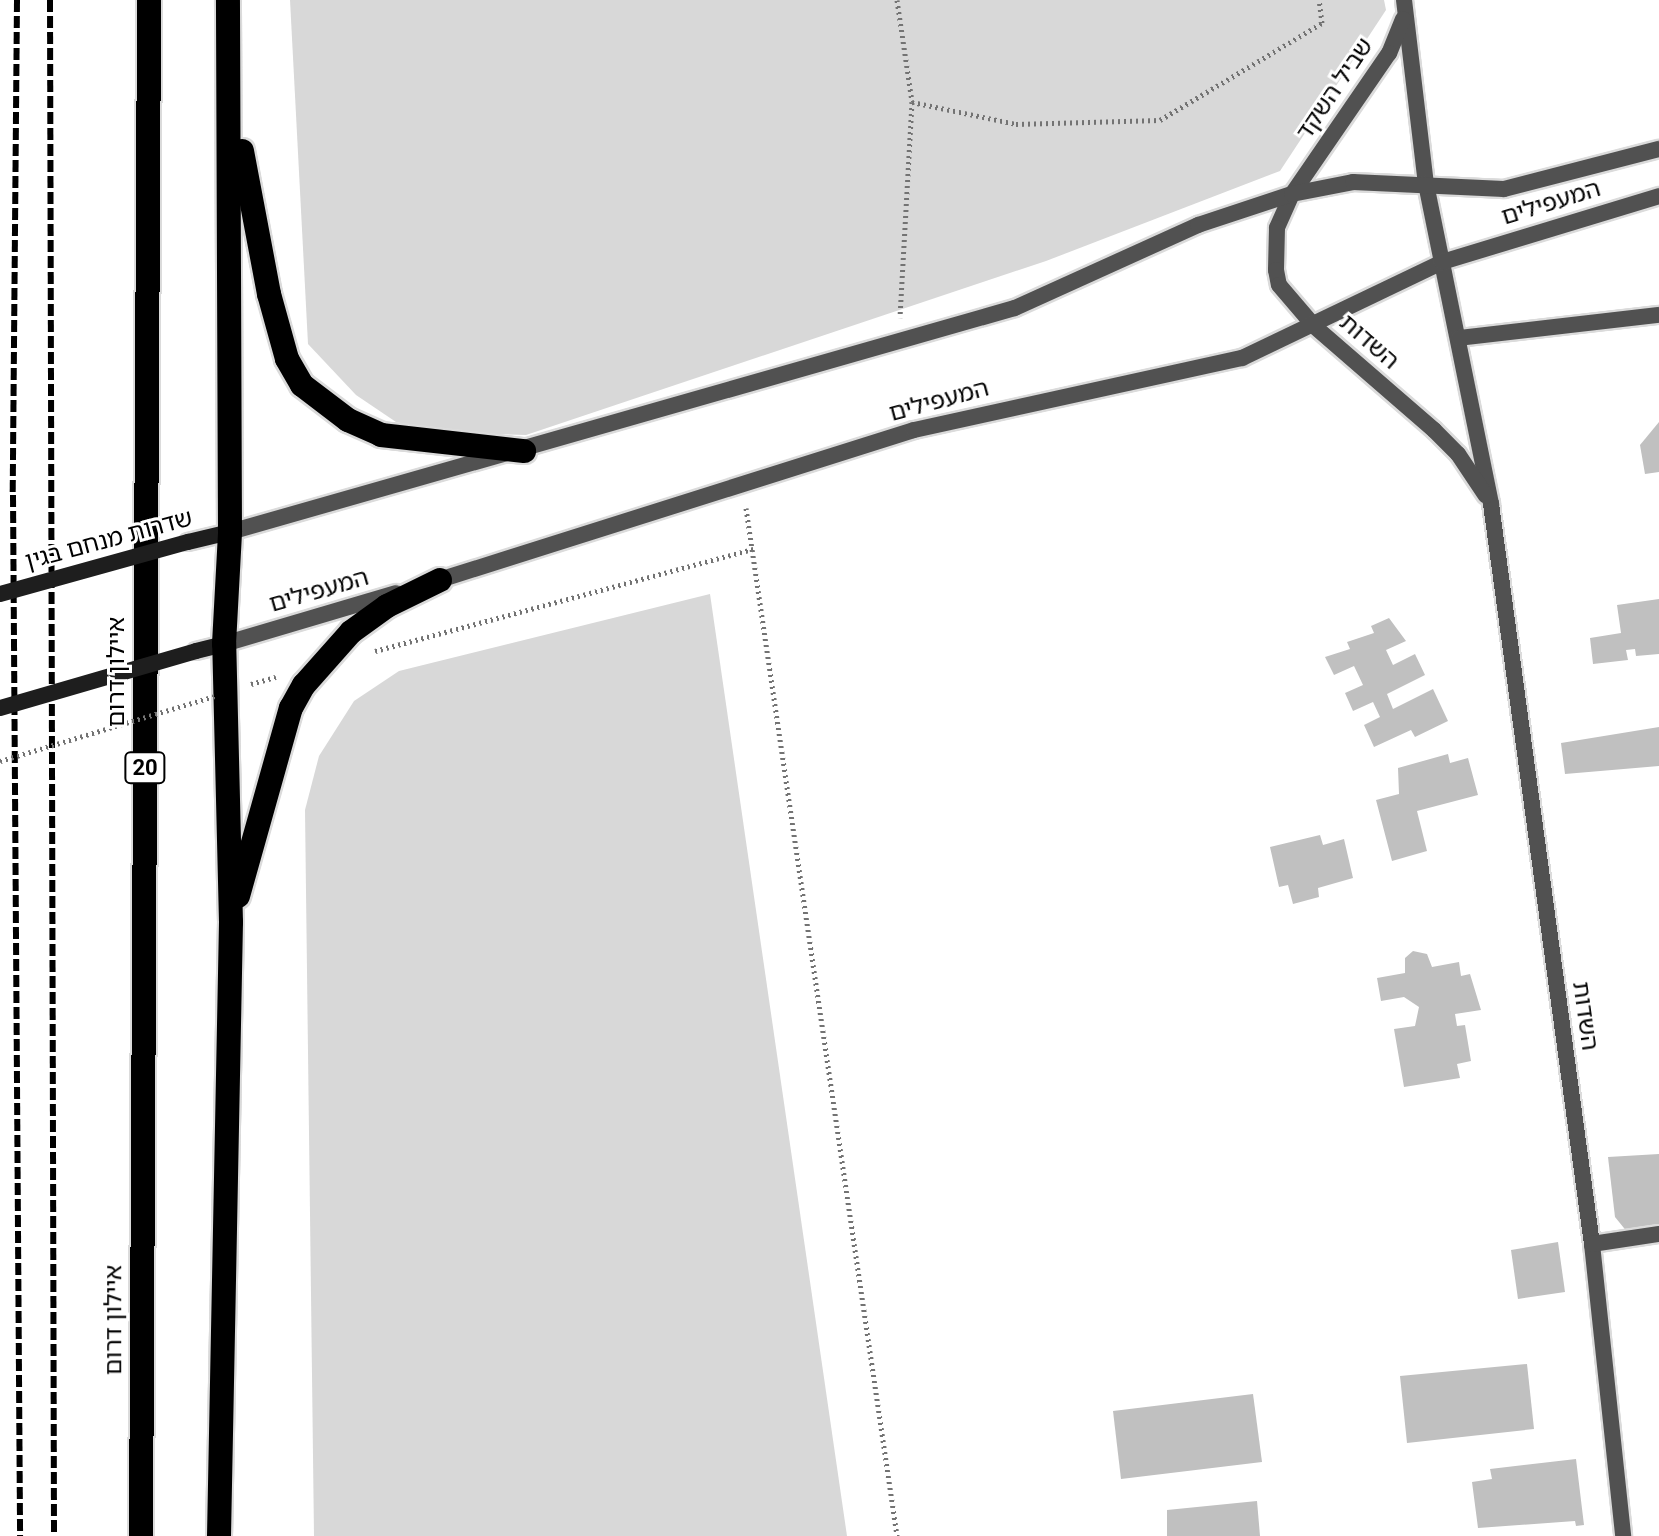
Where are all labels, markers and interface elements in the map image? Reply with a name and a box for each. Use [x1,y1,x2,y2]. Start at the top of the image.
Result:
street label: שביל השקד [1290,33,1380,145]
street label: המעפילים [1498,174,1604,232]
street label: השדות [1333,308,1405,376]
street label: המעפילים [886,374,992,428]
street label: שדרות מנחם בגין [22,504,196,576]
street label: המעפילים [266,563,372,619]
street label: איילון דרום [103,617,131,727]
road number: 20 [123,750,167,786]
street label: השדות [1566,980,1604,1052]
street label: איילון דרום [100,1265,128,1375]

